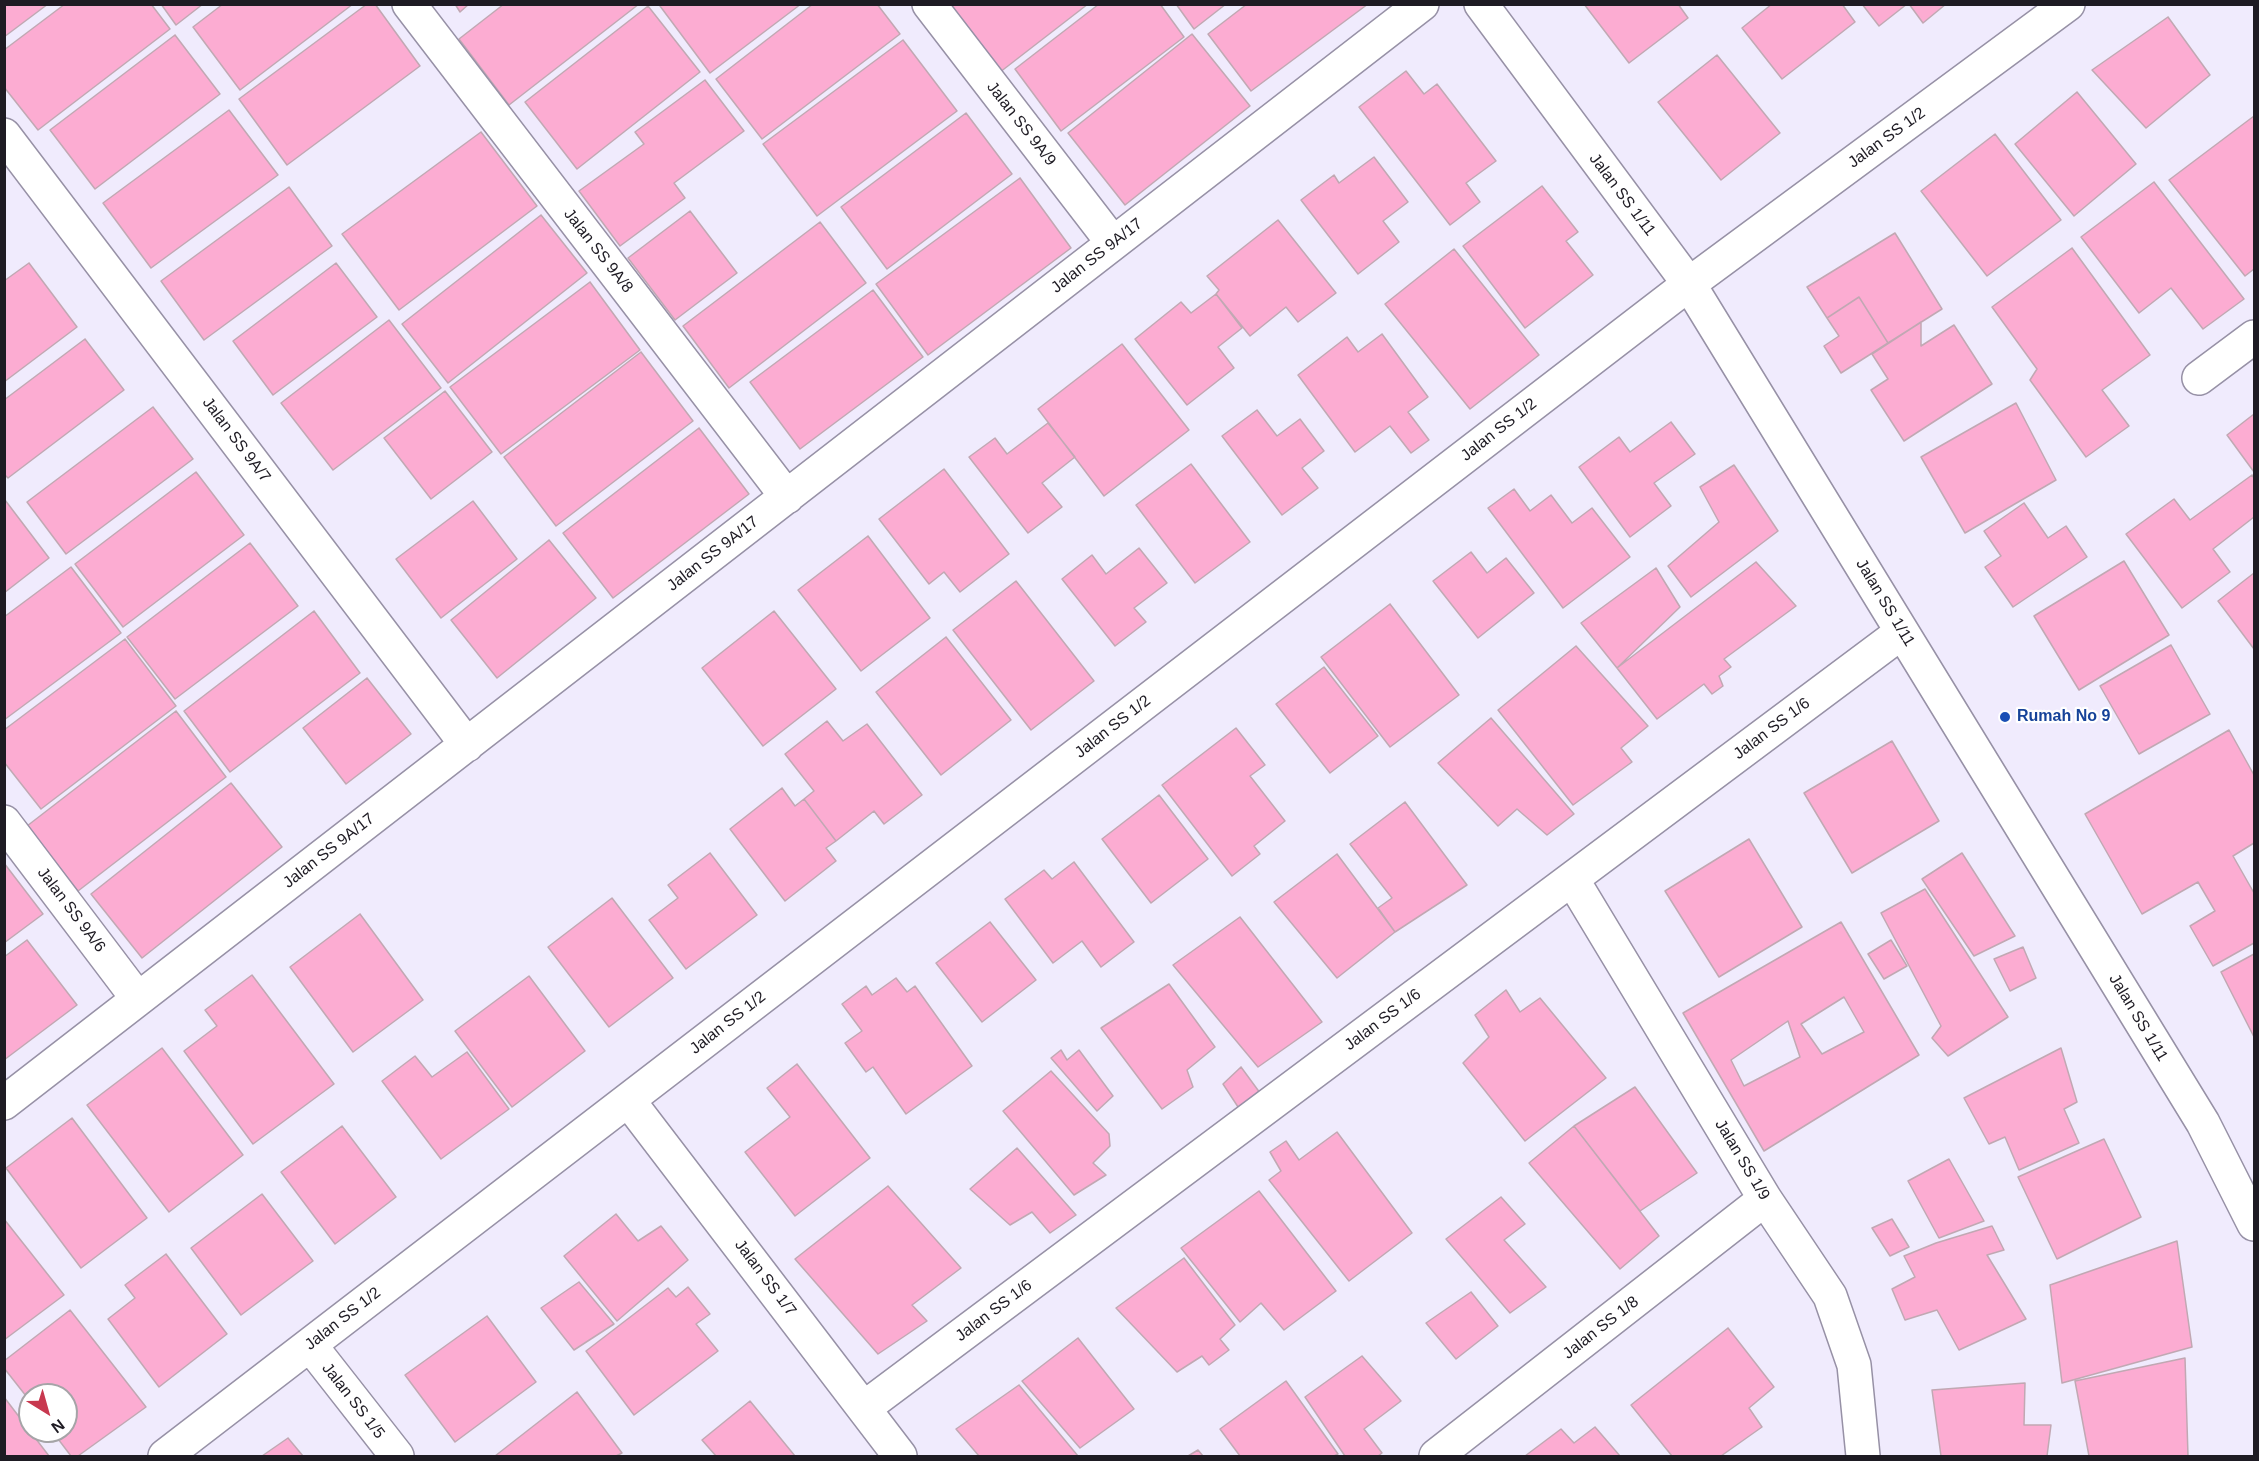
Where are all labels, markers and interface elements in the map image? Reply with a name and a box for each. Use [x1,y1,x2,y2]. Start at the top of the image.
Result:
street label: Jalan SS 9A/9 [982,78,1060,170]
street label: Jalan SS 1/2 [1845,104,1929,172]
street label: Jalan SS 1/11 [1585,150,1659,240]
street label: Jalan SS 9A/8 [559,205,637,297]
street label: Jalan SS 9A/17 [1048,214,1146,298]
street label: Jalan SS 9A/7 [198,394,274,486]
street label: Jalan SS 1/2 [1457,395,1541,465]
street label: Jalan SS 9A/17 [664,512,762,596]
street label: Jalan SS 1/11 [1851,556,1919,650]
street label: Jalan SS 1/2 [1071,692,1155,762]
street label: Jalan SS 1/6 [1730,694,1814,764]
place label: Rumah No 9 [2017,707,2110,727]
marker: Rumah No 9 [1998,710,2012,724]
street label: Jalan SS 9A/17 [280,809,378,893]
street label: Jalan SS 9A/6 [33,864,109,956]
street label: Jalan SS 1/11 [2104,971,2172,1065]
street label: Jalan SS 1/6 [1341,985,1425,1055]
street label: Jalan SS 1/2 [686,988,770,1058]
street label: Jalan SS 1/9 [1710,1116,1774,1204]
street label: Jalan SS 1/7 [730,1236,800,1320]
street label: Jalan SS 1/6 [952,1276,1036,1346]
street label: Jalan SS 1/2 [301,1284,385,1354]
street label: Jalan SS 1/8 [1559,1293,1643,1363]
street label: Jalan SS 1/5 [318,1359,388,1443]
north arrow [18,1383,78,1443]
text: N [48,1416,68,1436]

